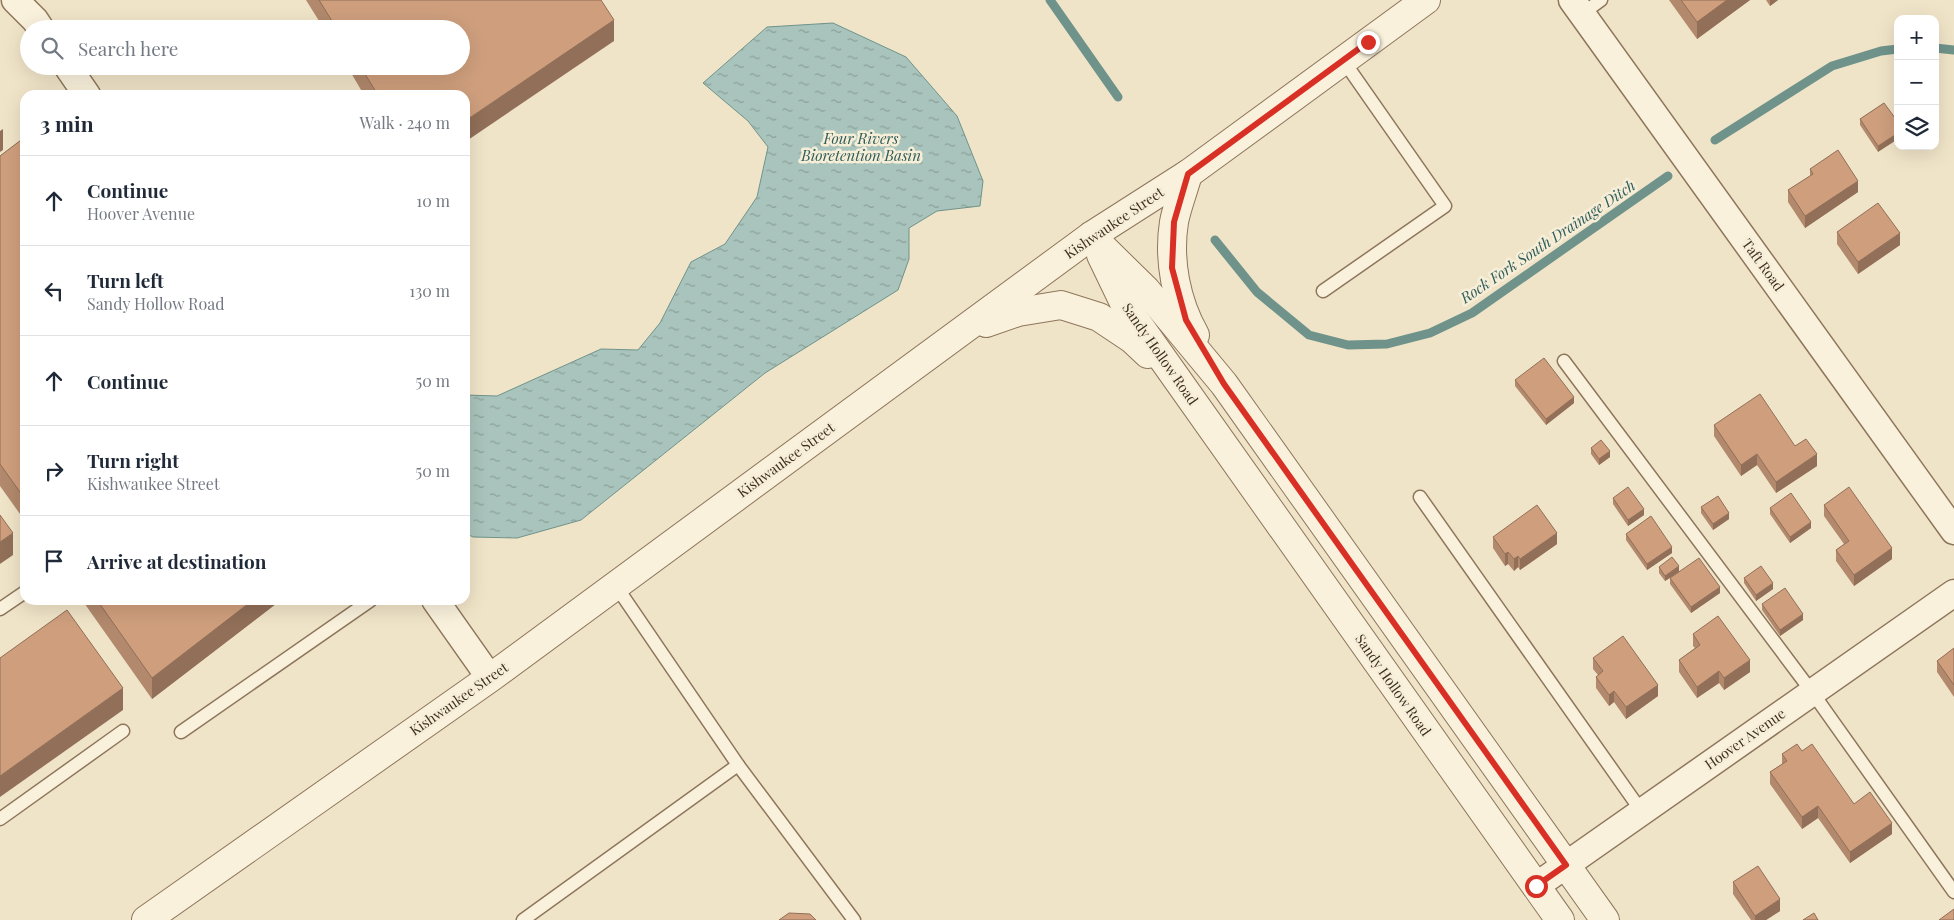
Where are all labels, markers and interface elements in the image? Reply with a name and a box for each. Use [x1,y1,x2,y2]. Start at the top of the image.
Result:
map controls [1894,15,1939,150]
button: + [1894,15,1939,60]
search box [20,20,470,75]
route end [1357,31,1380,54]
icon: search [38,34,66,62]
text: Search here [78,35,178,61]
button: − [1894,60,1939,105]
button: layers [1894,105,1939,150]
text: 3 min [40,109,94,137]
text: Walk · 240 m [360,112,450,133]
water label: Four Rivers Bioretention Basin [800,128,921,165]
water label: Rock Fork South Drainage Ditch [1455,175,1639,308]
text: Continue [87,177,168,203]
street label: Kishwaukee Street [1060,182,1168,263]
icon: ahead [40,187,68,215]
text: 10 m [416,190,450,211]
text: Hoover Avenue [87,203,195,224]
street label: Taft Road [1738,235,1789,295]
text: Turn left [87,267,164,293]
icon: left [40,277,68,305]
text: 130 m [409,280,450,301]
text: Sandy Hollow Road [87,293,224,314]
street label: Sandy Hollow Road [1118,299,1203,408]
icon: ahead [40,367,68,395]
text: Continue [87,368,168,394]
text: 50 m [416,370,450,391]
street label: Kishwaukee Street [733,417,839,501]
text: Turn right [87,447,179,473]
icon: right [40,457,68,485]
text: 50 m [416,460,450,481]
text: Kishwaukee Street [87,473,220,494]
icon: arrive [40,547,68,575]
text: Arrive at destination [87,548,267,574]
street label: Sandy Hollow Road [1351,630,1436,739]
street label: Kishwaukee Street [406,657,513,740]
street label: Hoover Avenue [1701,704,1789,773]
route start [1525,875,1548,898]

